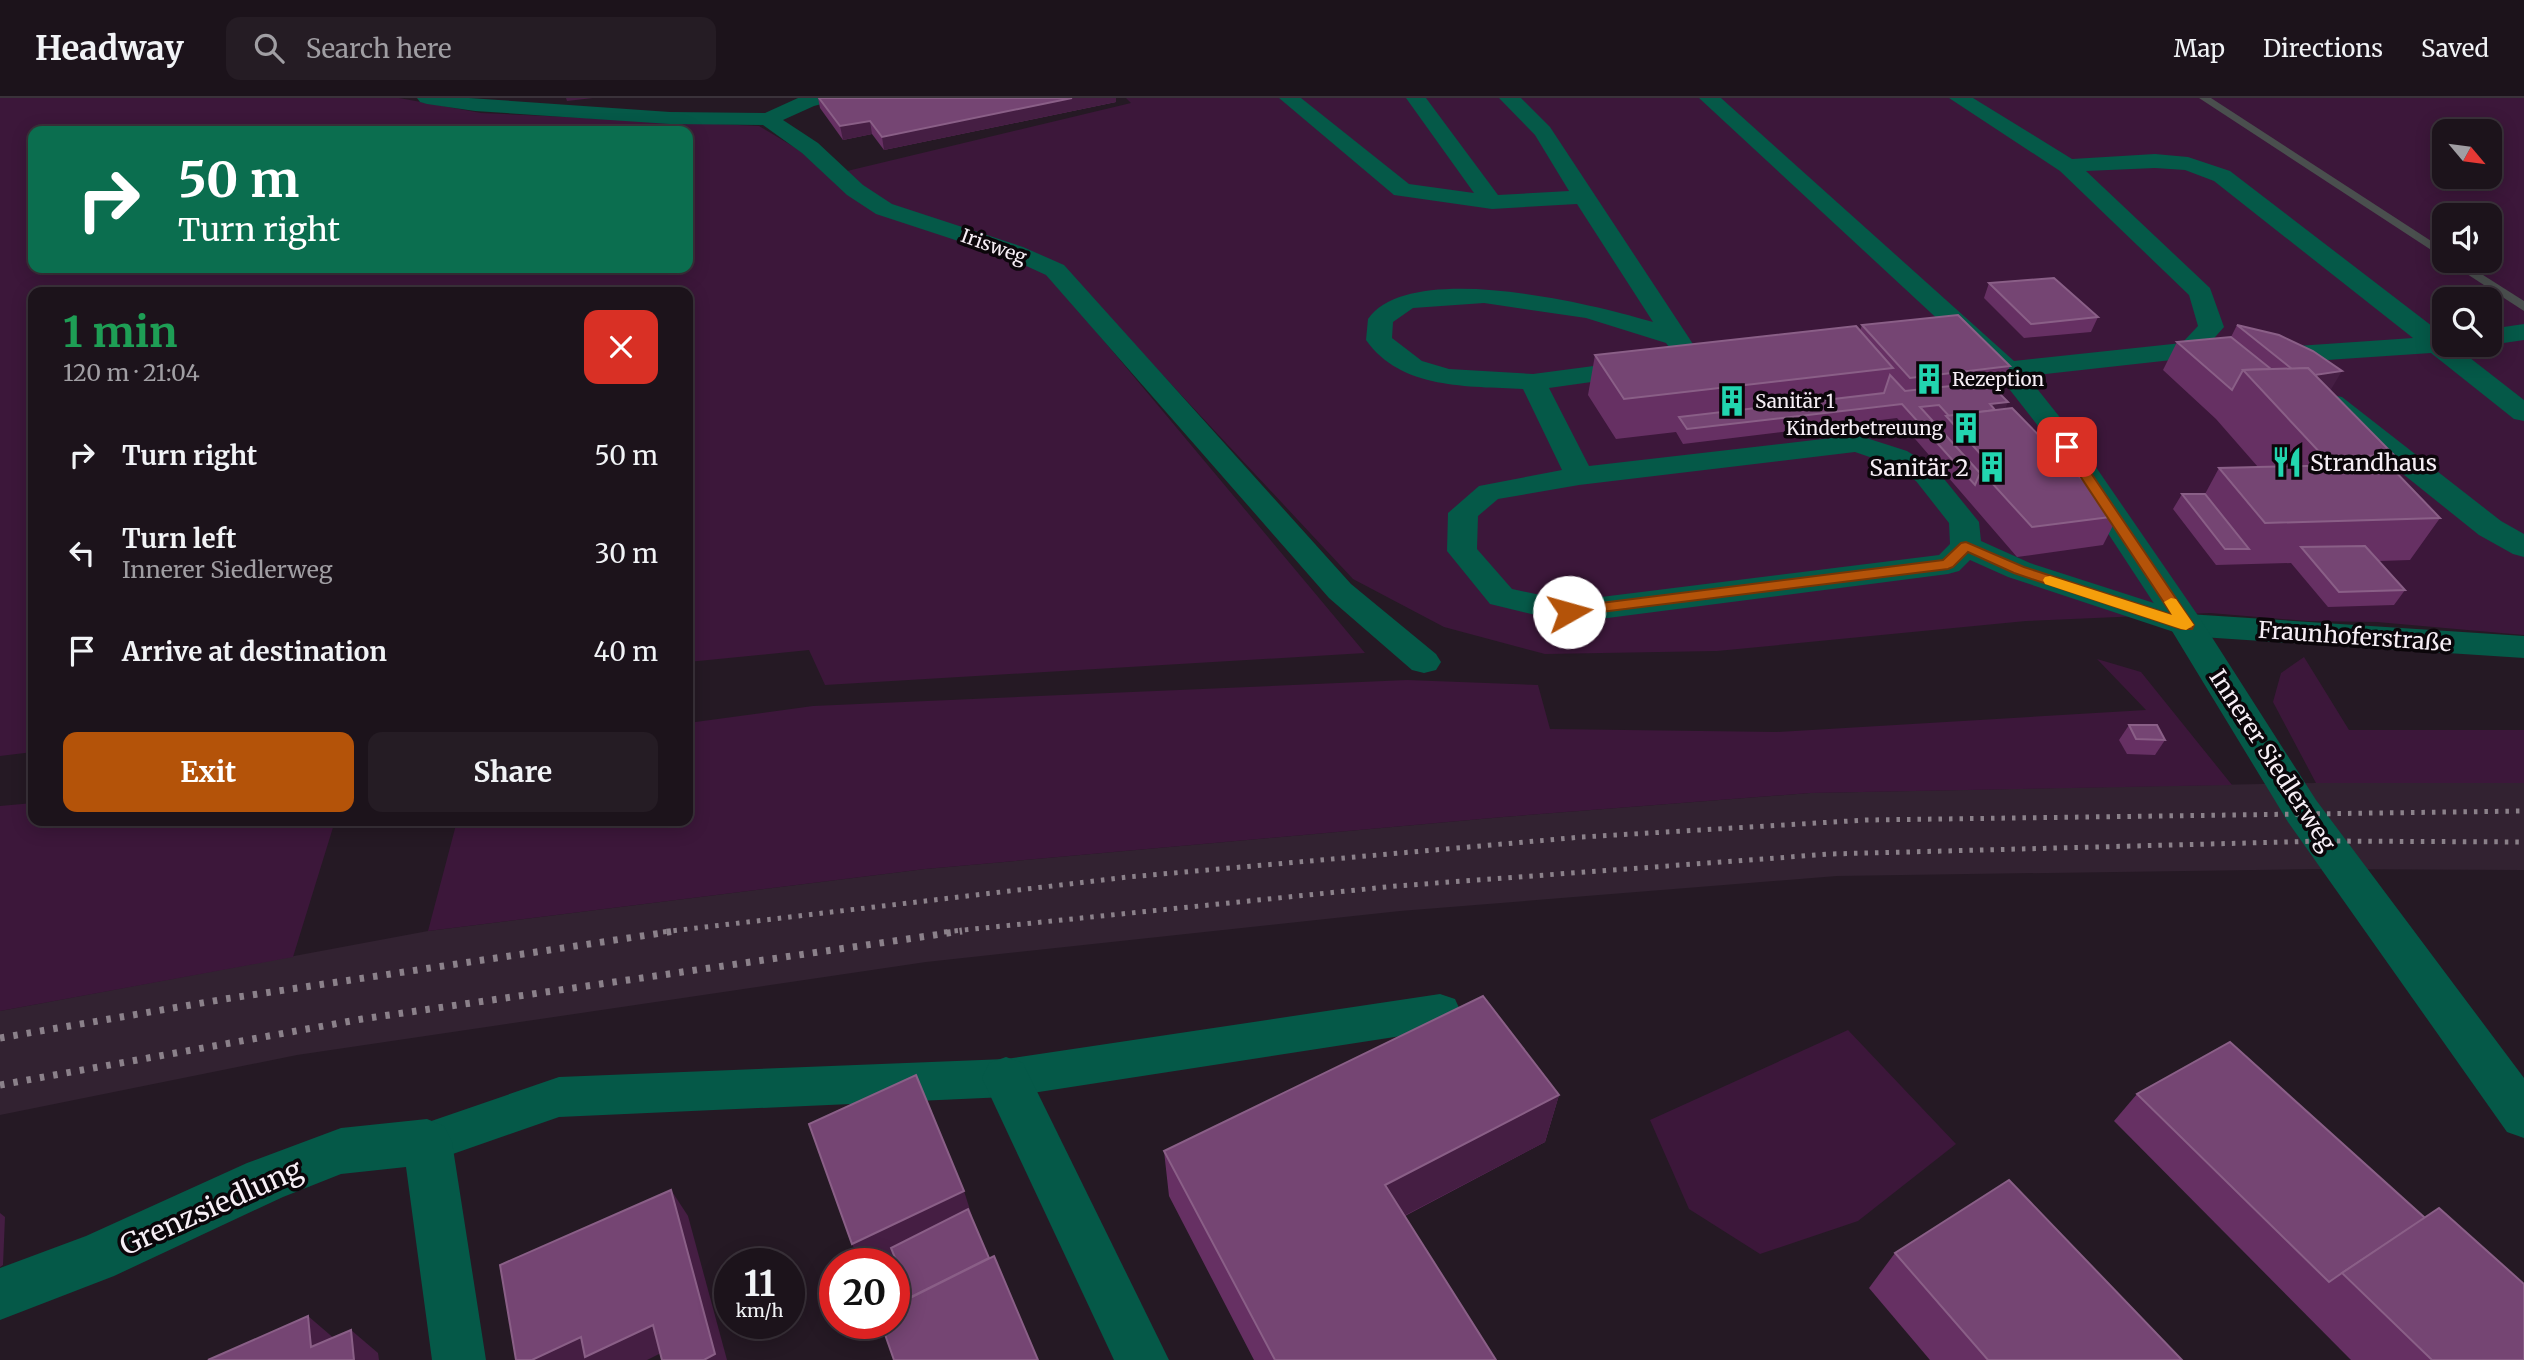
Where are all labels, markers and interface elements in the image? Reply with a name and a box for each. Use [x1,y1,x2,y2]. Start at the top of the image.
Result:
search box [226,17,716,80]
text: Headway [35,28,184,69]
icon: search [250,29,288,67]
text: Search here [306,32,452,65]
text: Map [2174,33,2225,64]
text: Directions [2263,33,2383,64]
text: Saved [2421,33,2489,64]
north arrow [2432,119,2502,189]
map controls [2432,119,2502,357]
text: 50 m [178,149,299,210]
icon: right [63,154,154,245]
button: sound [2432,203,2502,273]
text: Turn right [178,210,340,250]
street label: Irisweg [958,223,1031,269]
button: search [2432,287,2502,357]
text: 1 min [63,306,177,358]
button: close [584,310,658,384]
text: 120 m · 21:04 [63,358,200,387]
building icon: Rezeption [1912,362,1946,396]
place label: Rezeption [1952,367,2045,391]
building icon: Sanitär 1 [1715,384,1749,418]
place label: Sanitär 1 [1755,389,1835,413]
building icon: Kinderbetreuung [1949,411,1983,445]
place label: Kinderbetreuung [1786,416,1943,440]
pin [2037,417,2097,477]
icon: arrive [2048,428,2086,466]
icon: right [63,436,101,474]
text: Turn right [122,439,257,472]
text: 50 m [594,439,658,472]
restaurant icon: Strandhaus [2270,445,2304,479]
place label: Strandhaus [2310,448,2437,477]
building icon: Sanitär 2 [1975,450,2009,484]
place label: Sanitär 2 [1869,453,1969,482]
text: Turn left [122,522,236,555]
icon: left [63,534,101,572]
text: 30 m [595,537,658,570]
text: Innerer Siedlerweg [122,555,333,584]
position arrow [1532,575,1606,649]
street label: Fraunhoferstraße [2257,615,2453,657]
icon: arrive [63,632,101,670]
text: Arrive at destination [122,635,387,668]
text: 40 m [594,635,658,668]
street label: Innerer Siedlerweg [2203,664,2343,856]
button: Exit [63,732,354,812]
button: Share [368,732,658,812]
street label: Grenzsiedlung [114,1151,308,1263]
speed limit sign: 20 [819,1248,910,1339]
text: 11 [744,1262,775,1306]
text: km/h [736,1299,783,1322]

